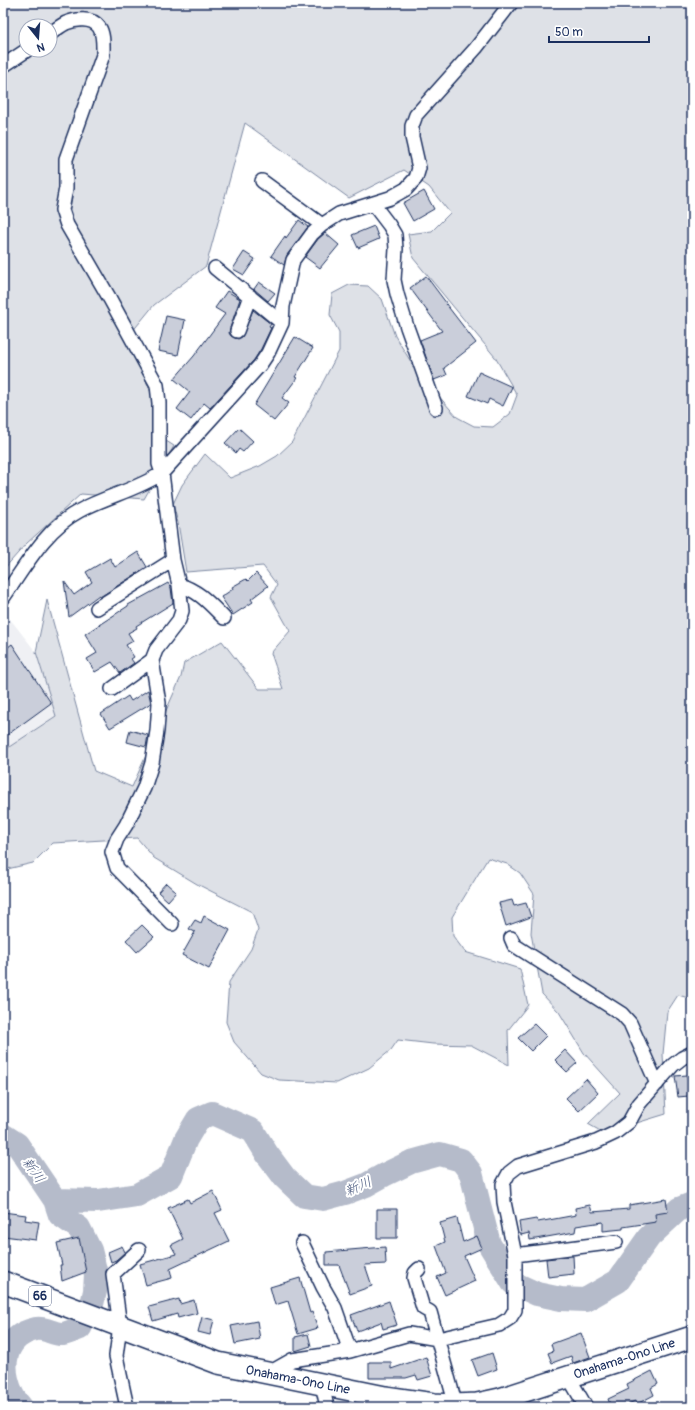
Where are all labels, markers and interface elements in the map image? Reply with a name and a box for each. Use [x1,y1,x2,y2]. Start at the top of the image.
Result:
north arrow [18,18,58,58]
scale bar [549,18,649,44]
text: 50 m [555,25,583,40]
text: N [35,40,46,55]
water label: 新川 [19,1154,49,1187]
water label: 新川 [342,1173,374,1200]
road number: 66 [29,1286,51,1306]
street label: Onahama-Ono Line [571,1335,678,1383]
street label: Onahama-Ono Line [244,1362,352,1398]

